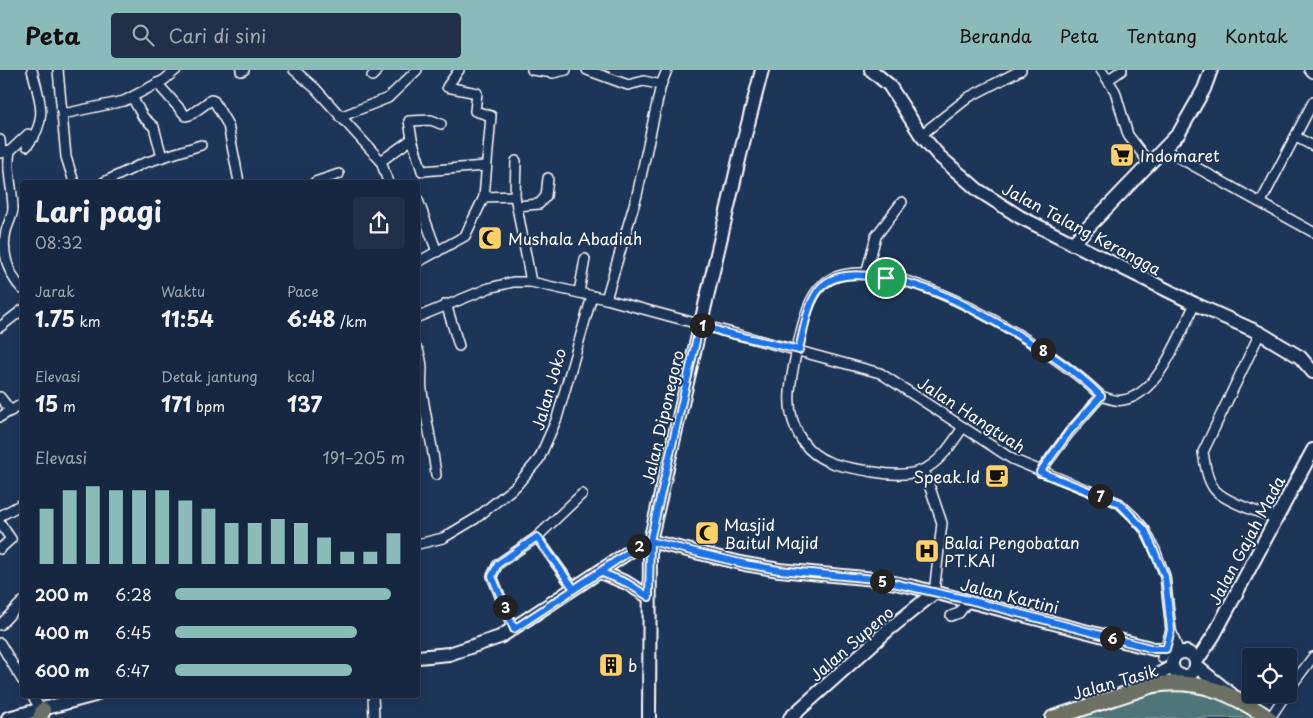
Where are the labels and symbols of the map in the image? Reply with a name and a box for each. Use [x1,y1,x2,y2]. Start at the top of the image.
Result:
supermarket icon: Indomaret [1109,142,1135,168]
place label: Indomaret [1140,143,1220,167]
street label: Jalan Talang Kerangga [998,176,1166,280]
mosque icon: Mushala Abadiah [477,225,503,251]
place label: Mushala Abadiah [508,226,642,250]
pin [865,257,907,299]
pin: 1 [690,312,714,338]
pin: 8 [1030,338,1056,362]
street label: Jalan Joko [525,345,571,433]
street label: Jalan Diponegoro [635,348,689,486]
street label: Jalan Hangtuah [913,370,1031,458]
cafe icon: Speak.Id [984,463,1010,489]
place label: Speak.Id [913,464,980,488]
street label: Jalan Gajah Mada [1202,471,1290,609]
pin: 7 [1088,484,1112,508]
place label: Masjid Baitul Majid [724,512,819,554]
mosque icon: Masjid Baitul Majid [694,520,720,546]
place label: Balai Pengobatan PT.KAI [944,530,1080,572]
pin: 2 [626,534,652,558]
hospital icon: Balai Pengobatan PT.KAI [914,538,940,564]
pin: 5 [870,568,894,594]
street label: Jalan Kartini [958,571,1062,619]
pin: 3 [492,594,518,620]
street label: Jalan Supeno [804,600,898,686]
pin: 6 [1100,626,1124,650]
building icon: b [598,652,624,678]
place label: b [628,653,637,677]
street label: Jalan Tasik [1069,657,1161,705]

